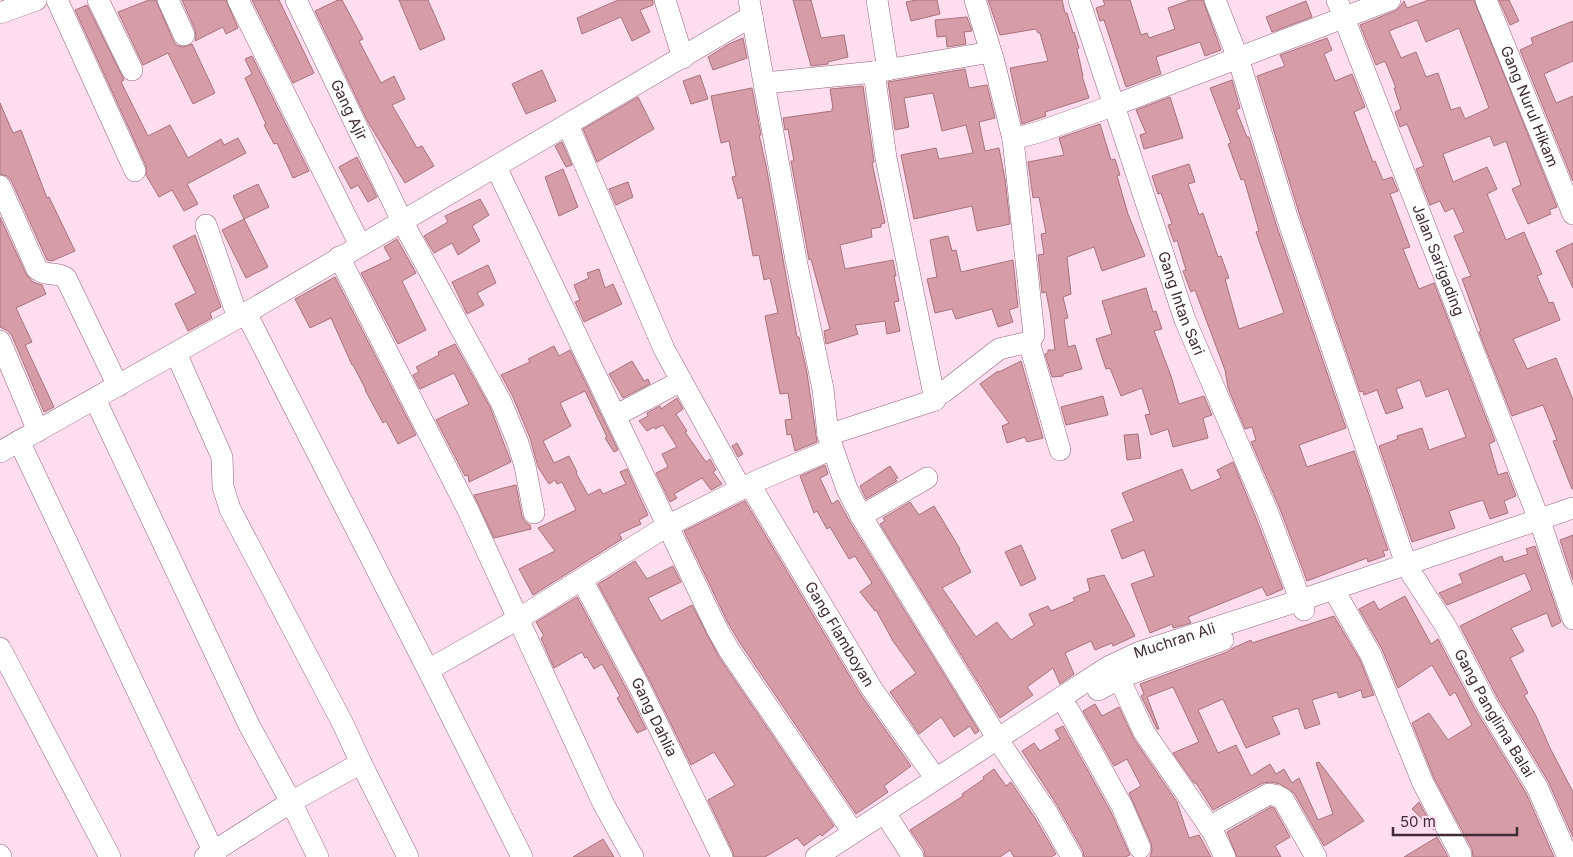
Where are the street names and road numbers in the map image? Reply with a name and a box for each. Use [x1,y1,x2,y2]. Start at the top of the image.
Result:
street label: Gang Nurul Hikam [1497,43,1563,170]
street label: Gang Ajir [327,76,372,144]
street label: Jalan Sarigading [1408,201,1469,318]
street label: Gang Intan Sari [1154,249,1209,358]
street label: Gang Flamboyan [801,578,879,690]
street label: Muchran Ali [1131,618,1218,662]
street label: Gang Panglima Balai [1450,645,1539,781]
street label: Gang Dahlia [627,674,682,760]

